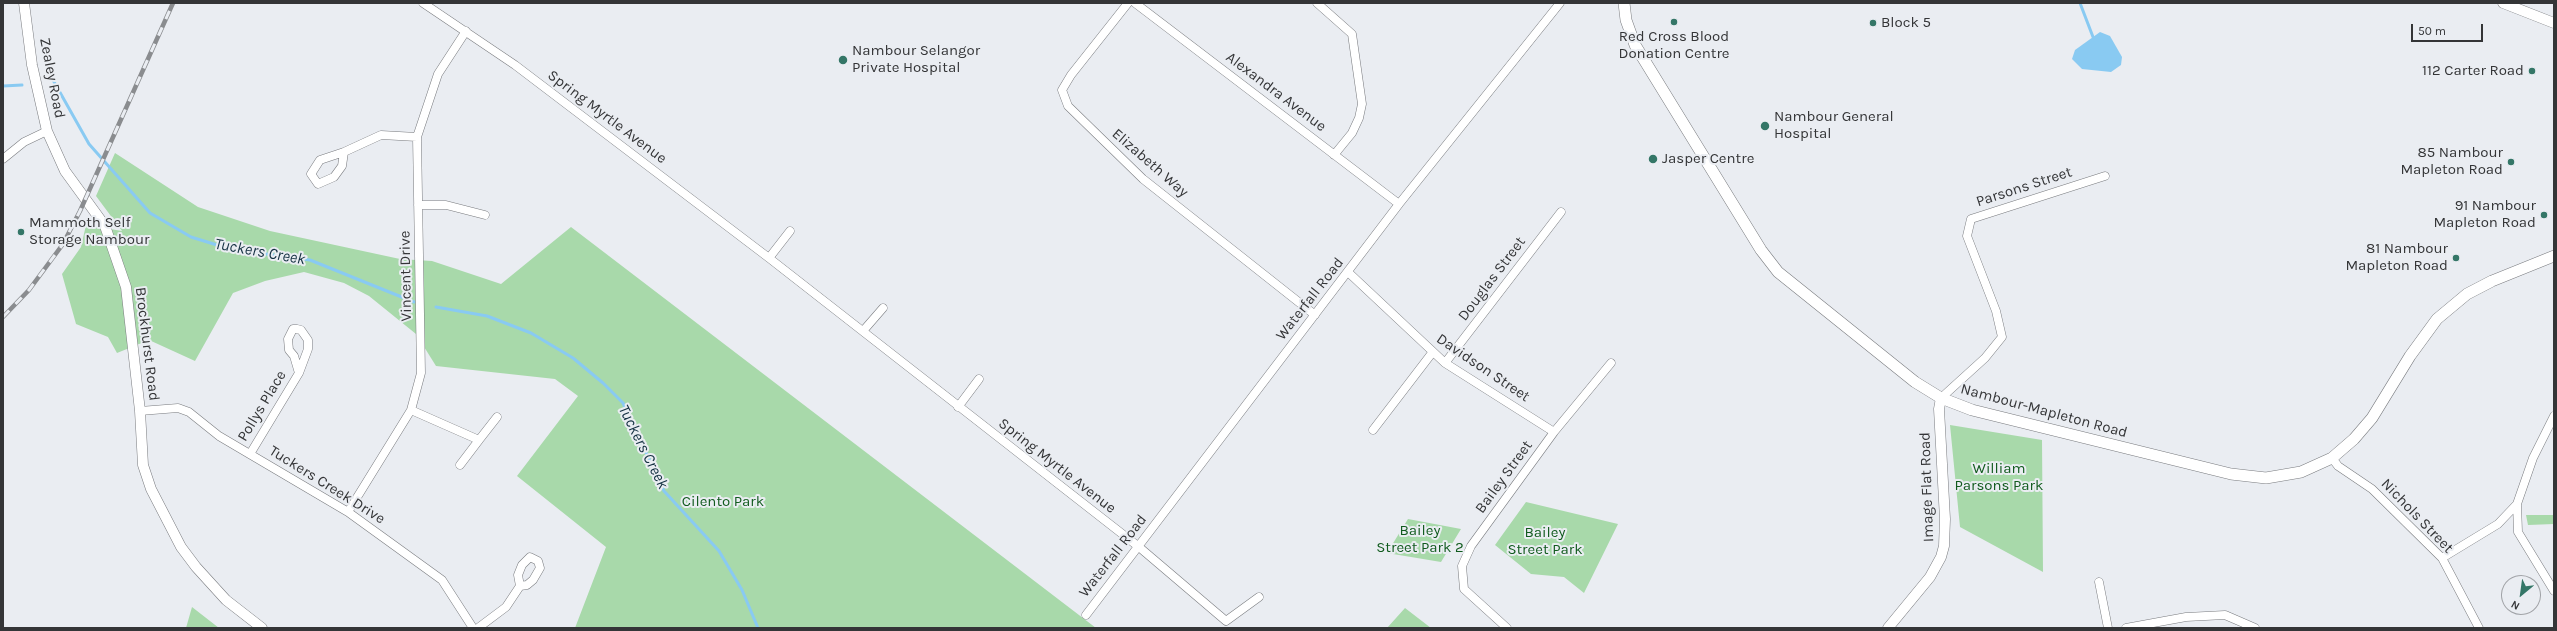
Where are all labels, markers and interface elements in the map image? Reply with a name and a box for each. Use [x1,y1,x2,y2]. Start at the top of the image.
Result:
place label: Block 5 [1881,14,1931,32]
scale bar [2413,16,2485,42]
marker: Red Cross Blood Donation Centre [1669,17,1679,27]
marker: Block 5 [1868,18,1878,28]
text: 50 m [2418,24,2446,38]
place label: Red Cross Blood Donation Centre [1618,28,1730,63]
street label: Zealey Road [35,36,69,120]
place label: Nambour Selangor Private Hospital [852,42,980,77]
street label: Alexandra Avenue [1222,48,1330,136]
marker: Nambour Selangor Private Hospital [837,54,849,66]
place label: 112 Carter Road [2422,62,2524,80]
street label: Spring Myrtle Avenue [544,66,670,168]
marker: 112 Carter Road [2527,66,2537,76]
place label: Nambour General Hospital [1774,108,1894,143]
marker: Nambour General Hospital [1759,120,1771,132]
street label: Elizabeth Way [1108,125,1192,201]
place label: 85 Nambour Mapleton Road [2400,144,2503,179]
place label: Jasper Centre [1662,150,1754,168]
marker: Jasper Centre [1647,153,1659,165]
marker: 85 Nambour Mapleton Road [2506,157,2516,167]
street label: Parsons Street [1974,163,2074,211]
place label: 91 Nambour Mapleton Road [2433,197,2536,232]
marker: 91 Nambour Mapleton Road [2539,210,2549,220]
place label: Mammoth Self Storage Nambour [29,214,149,249]
marker: Mammoth Self Storage Nambour [16,227,26,237]
street label: Vincent Drive [396,231,416,321]
street label: Douglas Street [1455,233,1529,325]
water label: Tuckers Creek [213,235,307,269]
place label: 81 Nambour Mapleton Road [2345,240,2448,275]
marker: 81 Nambour Mapleton Road [2451,253,2461,263]
street label: Waterfall Road [1272,254,1348,344]
street label: Brockhurst Road [131,286,163,402]
street label: Davidson Street [1433,330,1533,406]
street label: Pollys Place [234,367,290,445]
street label: Nambour-Mapleton Road [1959,380,2129,442]
water label: Tuckers Creek [614,402,672,492]
street label: Spring Myrtle Avenue [995,414,1119,518]
street label: Image Flat Road [1916,432,1938,542]
street label: Bailey Street [1472,437,1536,517]
street label: Tuckers Creek Drive [266,442,388,528]
park label: William Parsons Park [1955,460,2043,495]
street label: Nichols Street [2377,475,2457,557]
park label: Cilento Park [682,493,764,511]
street label: Waterfall Road [1075,511,1151,601]
park label: Bailey Street Park 2 [1376,522,1464,557]
park label: Bailey Street Park [1507,524,1583,559]
north arrow [2501,575,2541,615]
text: N [2509,597,2522,613]

